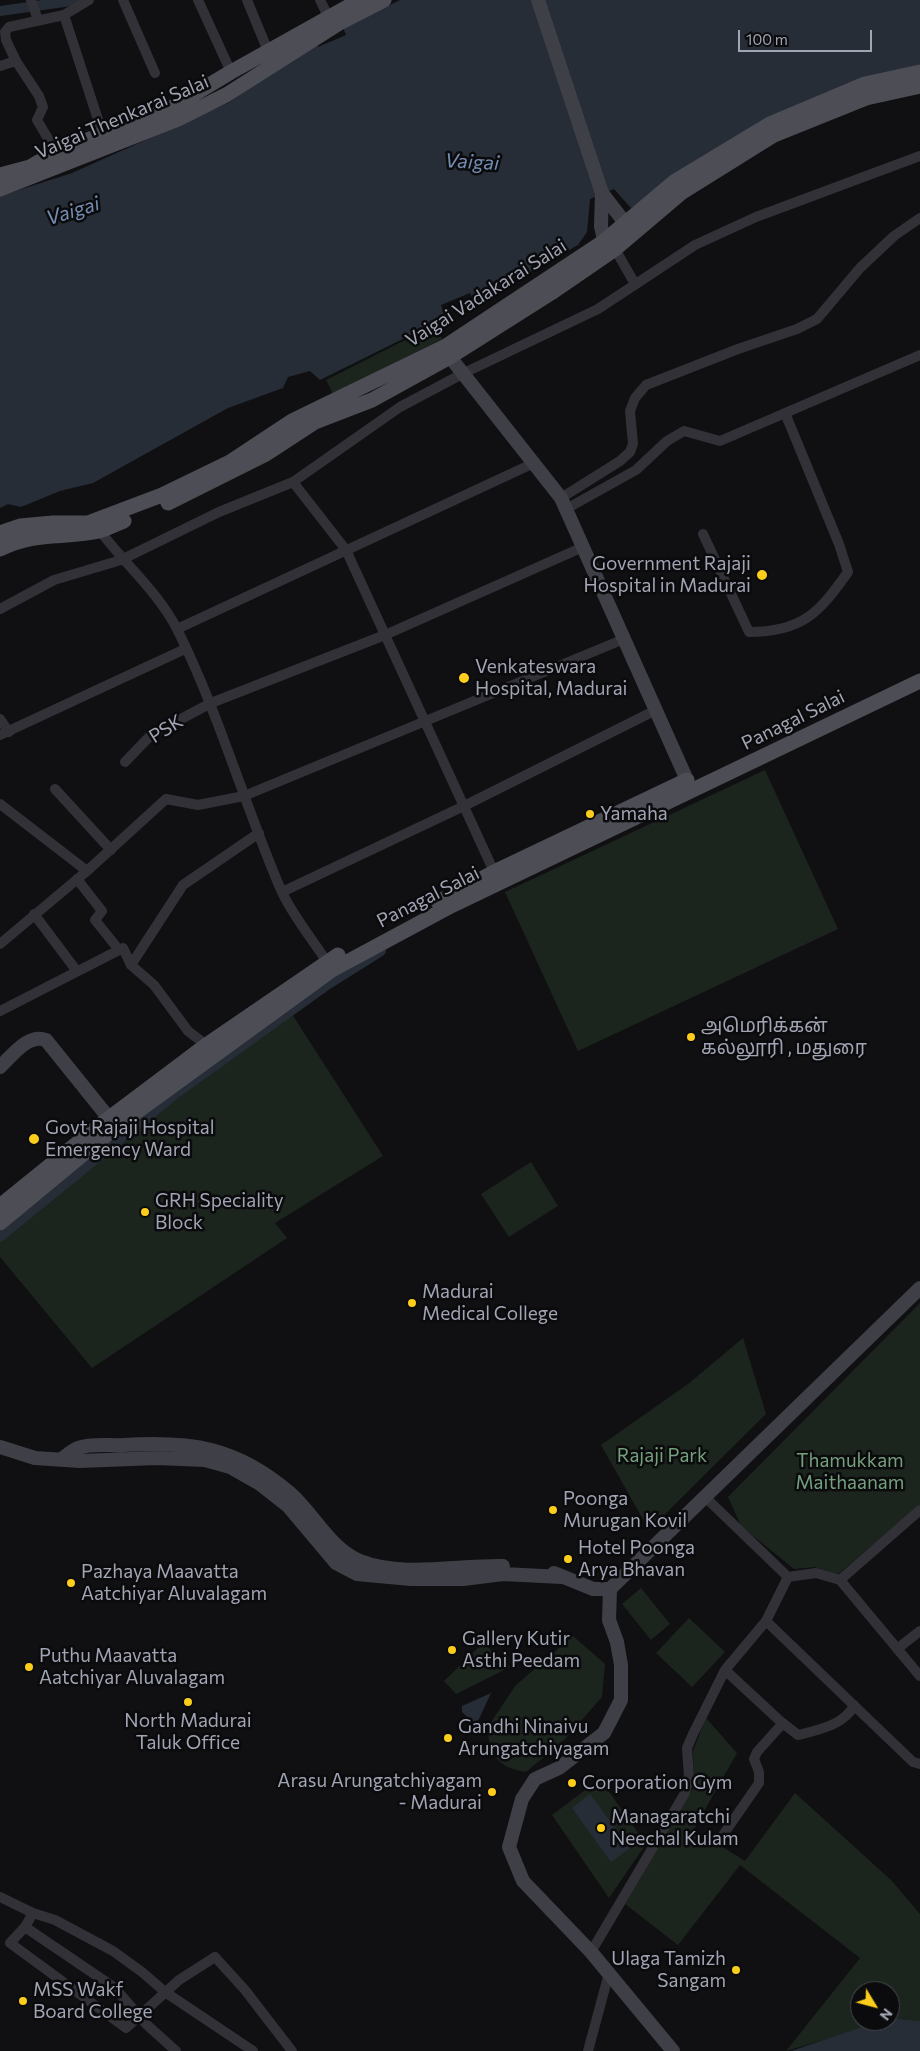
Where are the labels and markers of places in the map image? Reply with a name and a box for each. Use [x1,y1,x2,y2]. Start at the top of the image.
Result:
place label: Government Rajaji Hospital in Madurai [583,553,751,597]
marker: Government Rajaji Hospital in Madurai [755,568,769,582]
place label: Venkateswara Hospital, Madurai [475,656,627,700]
marker: Venkateswara Hospital, Madurai [457,671,471,685]
place label: Yamaha [600,803,668,825]
marker: Yamaha [584,808,596,820]
place label: அமெரிக்கன் கல்லூரி , மதுரை [701,1015,867,1059]
marker: அமெரிக்கன் கல்லூரி , மதுரை [685,1031,697,1043]
place label: Govt Rajaji Hospital Emergency Ward [45,1117,215,1161]
marker: Govt Rajaji Hospital Emergency Ward [27,1132,41,1146]
place label: GRH Speciality Block [155,1190,283,1234]
marker: GRH Speciality Block [139,1206,151,1218]
place label: Madurai Medical College [422,1281,558,1325]
marker: Madurai Medical College [406,1297,418,1309]
place label: Poonga Murugan Kovil [563,1488,687,1532]
marker: Poonga Murugan Kovil [547,1504,559,1516]
place label: Hotel Poonga Arya Bhavan [578,1537,695,1581]
marker: Hotel Poonga Arya Bhavan [562,1553,574,1565]
place label: Pazhaya Maavatta Aatchiyar Aluvalagam [81,1561,267,1605]
marker: Pazhaya Maavatta Aatchiyar Aluvalagam [65,1577,77,1589]
place label: Gallery Kutir Asthi Peedam [462,1628,580,1672]
marker: Gallery Kutir Asthi Peedam [446,1644,458,1656]
place label: Puthu Maavatta Aatchiyar Aluvalagam [39,1645,225,1689]
marker: Puthu Maavatta Aatchiyar Aluvalagam [23,1661,35,1673]
marker: North Madurai Taluk Office [182,1696,194,1708]
place label: North Madurai Taluk Office [124,1710,252,1754]
place label: Gandhi Ninaivu Arungatchiyagam [458,1716,609,1760]
marker: Gandhi Ninaivu Arungatchiyagam [442,1732,454,1744]
place label: Arasu Arungatchiyagam - Madurai [277,1770,482,1814]
place label: Corporation Gym [582,1772,732,1794]
marker: Corporation Gym [566,1777,578,1789]
marker: Arasu Arungatchiyagam - Madurai [486,1786,498,1798]
place label: Managaratchi Neechal Kulam [611,1806,739,1850]
marker: Managaratchi Neechal Kulam [595,1822,607,1834]
place label: Ulaga Tamizh Sangam [611,1948,726,1992]
marker: Ulaga Tamizh Sangam [730,1964,742,1976]
place label: MSS Wakf Board College [33,1979,153,2023]
marker: MSS Wakf Board College [17,1995,29,2007]

